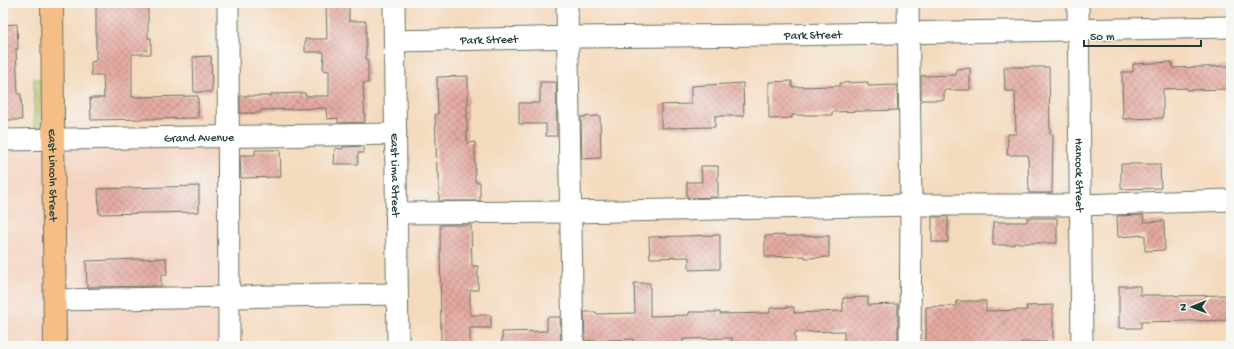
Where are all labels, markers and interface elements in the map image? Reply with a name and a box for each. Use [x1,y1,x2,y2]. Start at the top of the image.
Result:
scale bar [1084,22,1201,48]
street label: Park Street [783,29,843,44]
text: 50 m [1090,31,1115,45]
street label: Park Street [459,33,519,49]
street label: East Lincoln Street [44,129,59,222]
street label: Grand Avenue [164,131,235,147]
street label: East Lima Street [387,133,402,218]
street label: Hancock Street [1071,138,1085,213]
north arrow [1172,287,1212,327]
text: N [1178,303,1190,311]

